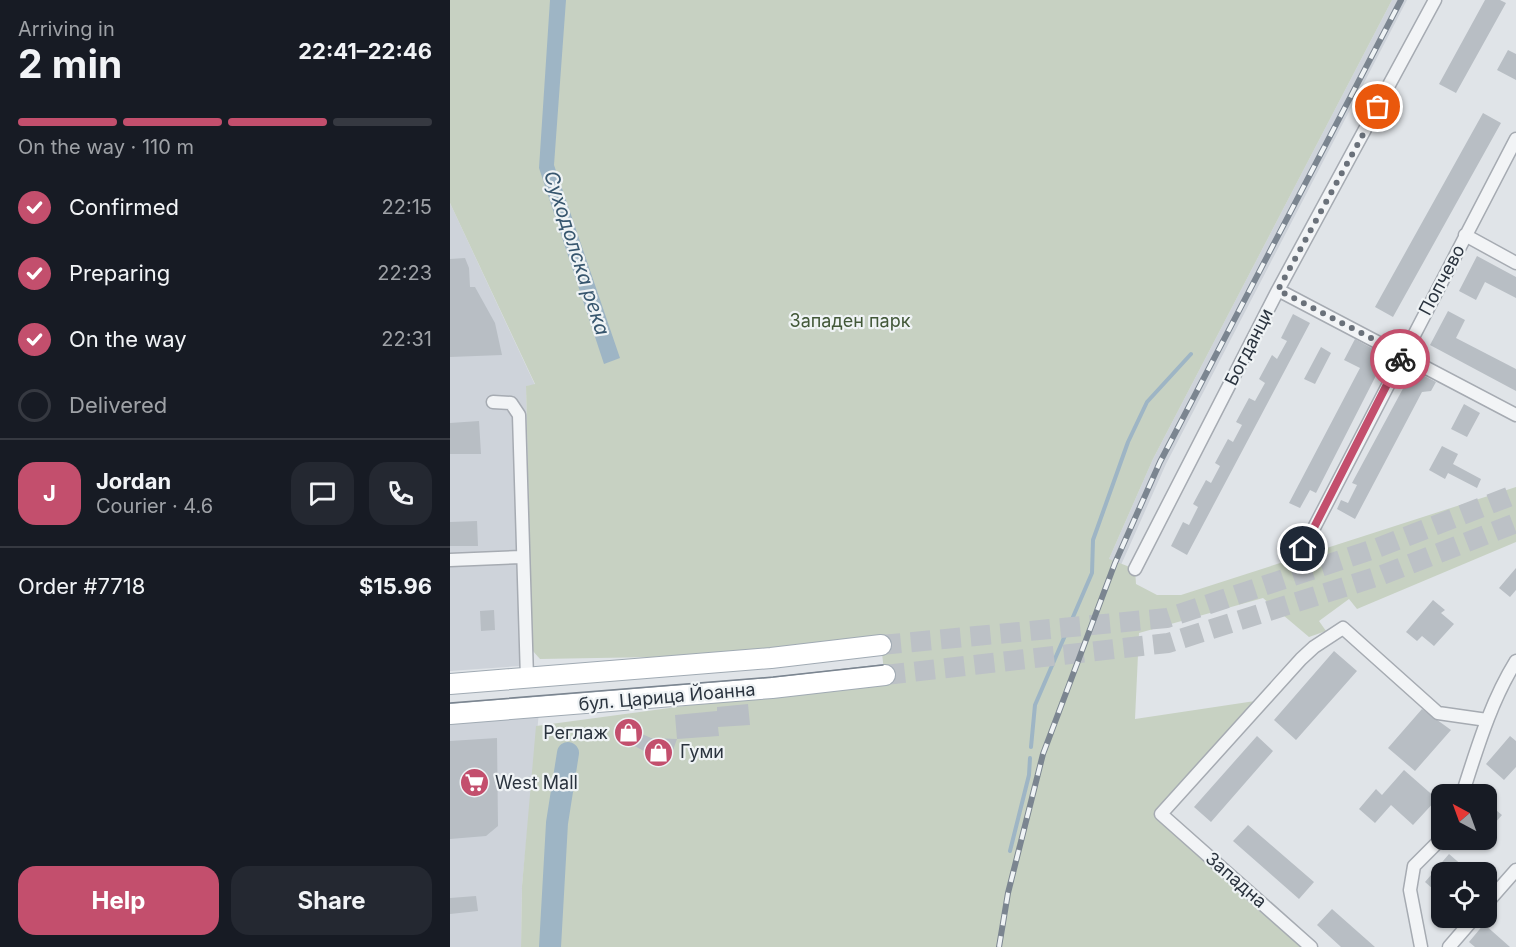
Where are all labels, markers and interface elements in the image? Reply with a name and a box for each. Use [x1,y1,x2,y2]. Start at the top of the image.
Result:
text: Arriving in [18,17,115,41]
text: 22:41–22:46 [298,38,432,64]
text: 2 min [18,40,122,87]
pin [1352,81,1403,132]
icon: bag [1361,90,1394,123]
text: On the way · 110 m [18,135,194,159]
water label: Суходолска река [539,168,615,338]
icon: check [18,191,51,224]
text: Confirmed [69,194,179,220]
text: 22:15 [382,195,432,219]
street label: Попчево [1414,241,1469,319]
icon: check [18,257,51,290]
text: Preparing [69,260,170,286]
text: 22:23 [377,261,432,285]
street label: Богданци [1220,305,1277,389]
park label: Западен парк [790,310,911,331]
icon: check [18,323,51,356]
text: On the way [69,326,187,352]
text: 22:31 [381,327,432,351]
courier [1370,329,1430,389]
icon: bike [1384,343,1417,376]
text: Delivered [69,392,167,418]
button: chat [291,462,354,525]
button: phone [369,462,432,525]
text: Jordan [96,468,171,494]
text: J [43,480,56,506]
text: Courier · 4.6 [96,494,213,518]
pin [1277,523,1328,574]
icon: home [1286,532,1319,565]
text: Order #7718 [18,573,145,599]
text: $15.96 [359,573,432,599]
street label: бул. Царица Йоанна [578,677,756,715]
shop icon: Реглаж [613,717,645,749]
place label: Реглаж [543,722,608,743]
shop icon: Гуми [643,736,675,768]
place label: Гуми [680,741,724,762]
supermarket icon: West Mall [458,767,490,799]
place label: West Mall [495,772,578,793]
north arrow [1431,784,1497,850]
map controls [1431,784,1497,928]
street label: Западна [1202,847,1271,912]
button: locate [1431,862,1497,928]
button: Help [18,866,219,935]
button: Share [231,866,432,935]

